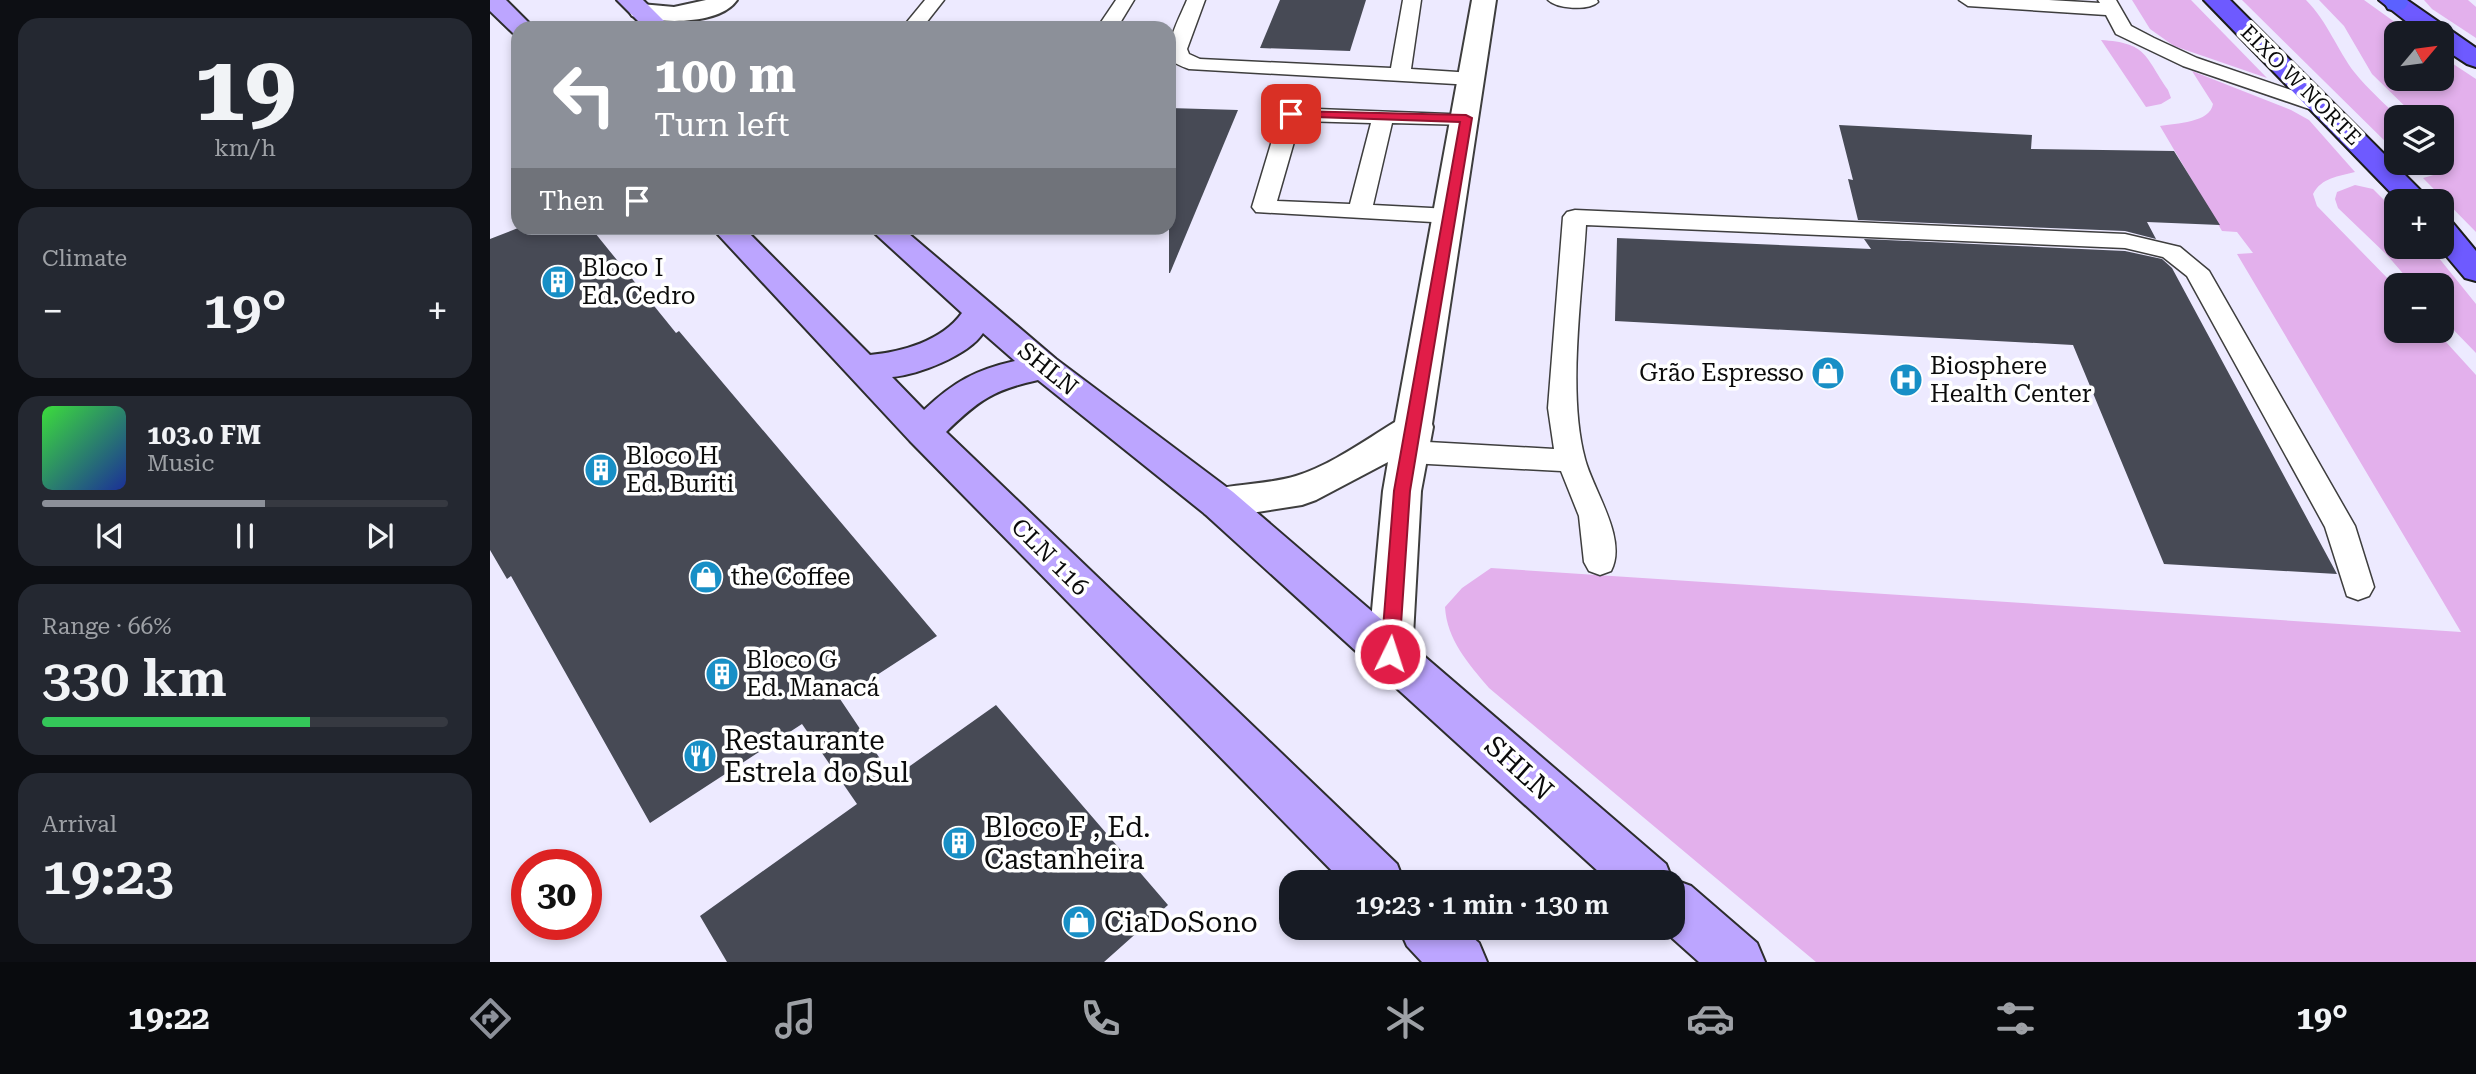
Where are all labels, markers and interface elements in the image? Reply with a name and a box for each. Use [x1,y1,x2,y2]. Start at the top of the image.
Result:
street label: EIXO W NORTE [2236,20,2366,150]
north arrow [2384,21,2454,91]
map controls [2384,21,2454,343]
text: 19 [194,36,296,142]
text: 100 m [654,47,796,104]
icon: left [539,49,630,140]
pin [1261,84,1321,144]
icon: arrive [1272,95,1310,133]
button: layers [2384,105,2454,175]
text: Turn left [654,106,789,144]
text: km/h [214,135,276,162]
icon: arrive [618,182,656,220]
text: Then [539,186,604,216]
button: + [2384,189,2454,259]
text: Climate [42,245,127,272]
place label: Bloco I Ed. Cedro [582,254,696,310]
building icon: Bloco I Ed. Cedro [539,263,577,301]
button: − [2384,273,2454,343]
text: 19° [203,280,287,341]
text: − [42,289,63,333]
text: + [427,289,448,333]
street label: SHLN [1012,336,1084,402]
place label: Biosphere Health Center [1930,352,2092,408]
shop icon: Grão Espresso [1809,354,1847,392]
place label: Grão Espresso [1639,359,1804,387]
hospital icon: Biosphere Health Center [1887,361,1925,399]
text: 103.0 FM [147,420,261,450]
place label: Bloco H Ed. Buriti [626,442,734,498]
text: Music [147,450,214,477]
building icon: Bloco H Ed. Buriti [582,451,620,489]
street label: CLN 116 [1006,513,1094,601]
icon: previous [91,517,129,555]
icon: pause [226,517,264,555]
icon: next [361,517,399,555]
shop icon: the Coffee [687,558,725,596]
place label: the Coffee [731,563,850,591]
text: Range · 66% [42,613,171,640]
position arrow [1353,617,1427,691]
place label: Bloco G Ed. Manacá [746,646,879,702]
text: 330 km [42,648,227,709]
building icon: Bloco G Ed. Manacá [703,655,741,693]
place label: Restaurante Estrela do Sul [724,724,909,789]
street label: SHLN [1478,729,1560,807]
restaurant icon: Restaurante Estrela do Sul [681,737,719,775]
text: Arrival [42,811,117,838]
place label: Bloco F , Ed. Castanheira [984,811,1150,876]
building icon: Bloco F , Ed. Castanheira [940,824,978,862]
text: 19:23 [42,846,174,907]
speed limit sign: 30 [511,849,602,940]
text: 19:23 · 1 min · 130 m [1355,890,1609,920]
shop icon: CiaDoSono [1060,903,1098,941]
place label: CiaDoSono [1104,906,1258,939]
icon: directions [466,994,515,1043]
icon: music [771,994,820,1043]
icon: phone [1076,994,1125,1043]
icon: climate [1381,994,1430,1043]
icon: car [1686,994,1735,1043]
icon: filters [1991,994,2040,1043]
text: 19:22 [128,999,210,1037]
text: 19° [2296,999,2348,1037]

